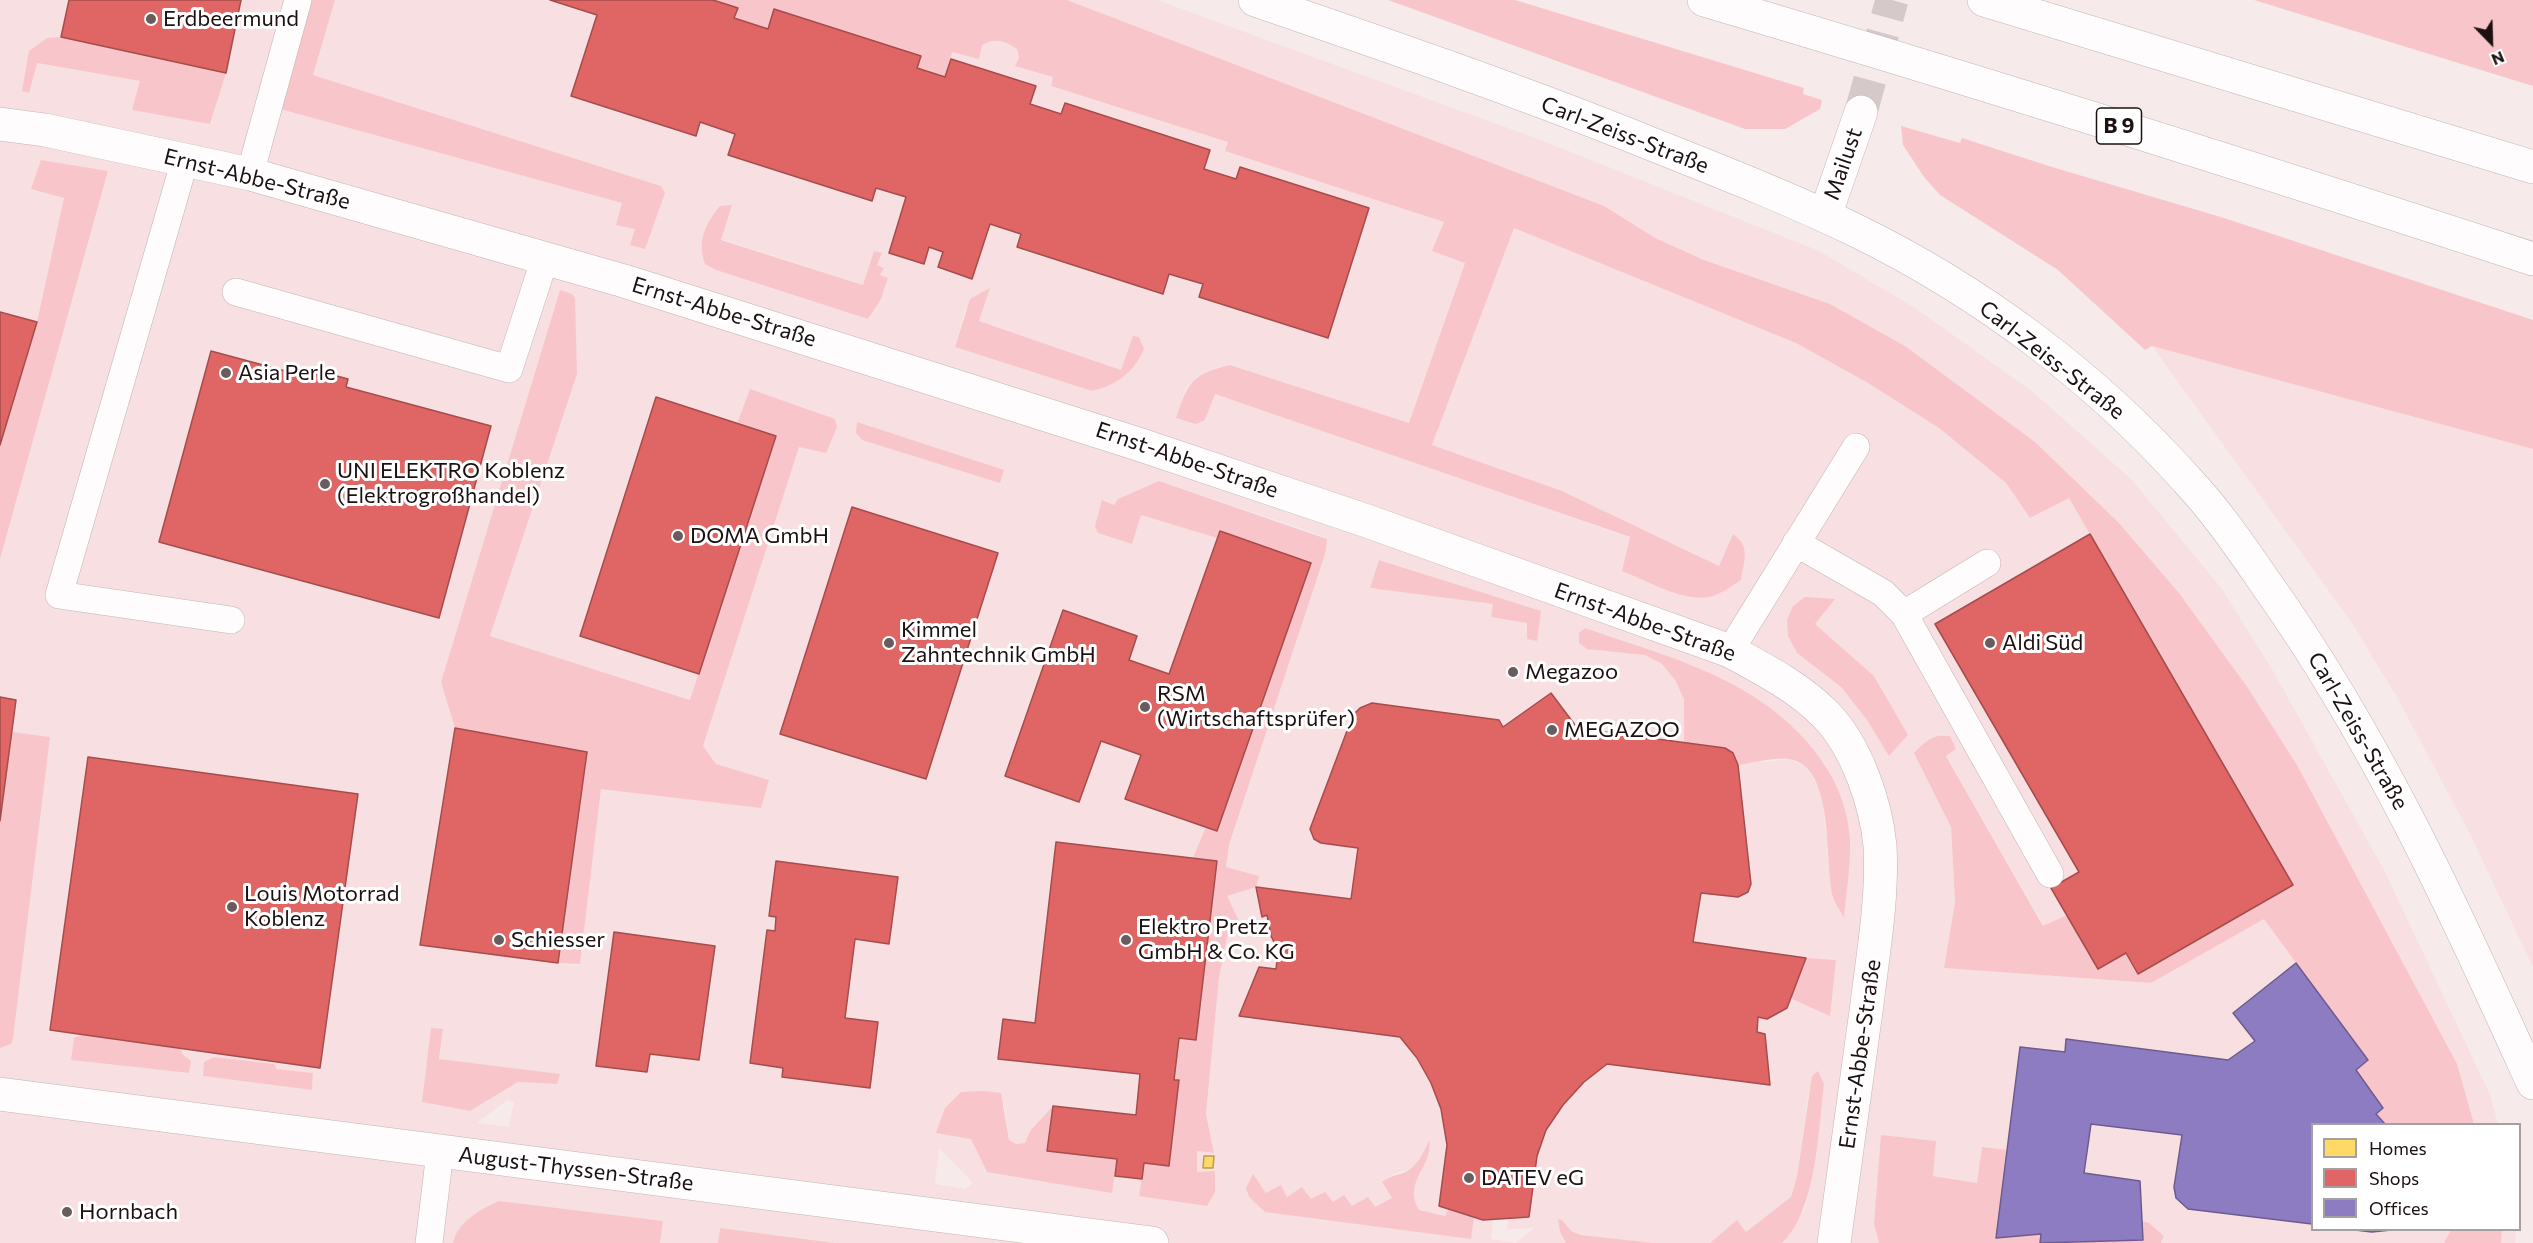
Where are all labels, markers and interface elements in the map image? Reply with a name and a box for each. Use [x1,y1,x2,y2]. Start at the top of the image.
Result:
place label: Erdbeermund [163,6,299,32]
marker: Erdbeermund [144,12,158,26]
north arrow [2461,12,2521,72]
text: N [2489,48,2507,70]
street label: Carl-Zeiss-Straße [1537,91,1713,179]
road number: B 9 [2096,108,2142,144]
street label: Mailust [1818,124,1868,204]
street label: Ernst-Abbe-Straße [161,143,353,215]
street label: Ernst-Abbe-Straße [629,271,819,353]
street label: Carl-Zeiss-Straße [1974,295,2130,425]
place label: Asia Perle [238,360,336,386]
marker: Asia Perle [219,366,233,380]
street label: Ernst-Abbe-Straße [1092,416,1282,504]
place label: UNI ELEKTRO Koblenz (Elektrogroßhandel) [337,458,565,510]
marker: UNI ELEKTRO Koblenz (Elektrogroßhandel) [318,477,332,491]
place label: DOMA GmbH [690,523,829,549]
marker: DOMA GmbH [671,529,685,543]
street label: Ernst-Abbe-Straße [1551,577,1739,667]
place label: Kimmel Zahntechnik GmbH [901,617,1096,668]
place label: Aldi Süd [2002,630,2083,656]
marker: Kimmel Zahntechnik GmbH [882,636,896,650]
marker: Aldi Süd [1983,636,1997,650]
street label: Carl-Zeiss-Straße [2302,648,2414,814]
place label: Megazoo [1525,659,1618,685]
marker: Megazoo [1506,665,1520,679]
place label: RSM (Wirtschaftsprüfer) [1157,681,1355,732]
marker: RSM (Wirtschaftsprüfer) [1138,700,1152,714]
place label: MEGAZOO [1564,717,1680,743]
marker: MEGAZOO [1545,723,1559,737]
place label: Louis Motorrad Koblenz [244,881,399,932]
marker: Louis Motorrad Koblenz [225,900,239,914]
place label: Elektro Pretz GmbH & Co. KG [1138,914,1295,966]
place label: Schiesser [511,927,605,953]
marker: Schiesser [492,933,506,947]
marker: Elektro Pretz GmbH & Co. KG [1119,933,1133,947]
street label: Ernst-Abbe-Straße [1834,958,1886,1150]
legend [2311,1123,2521,1231]
text: Homes [2369,1137,2427,1159]
street label: August-Thyssen-Straße [457,1141,695,1197]
place label: DATEV eG [1481,1165,1584,1191]
text: Shops [2369,1167,2419,1189]
marker: DATEV eG [1462,1171,1476,1185]
text: Offices [2369,1197,2429,1219]
place label: Hornbach [79,1199,178,1225]
marker: Hornbach [60,1205,74,1219]

